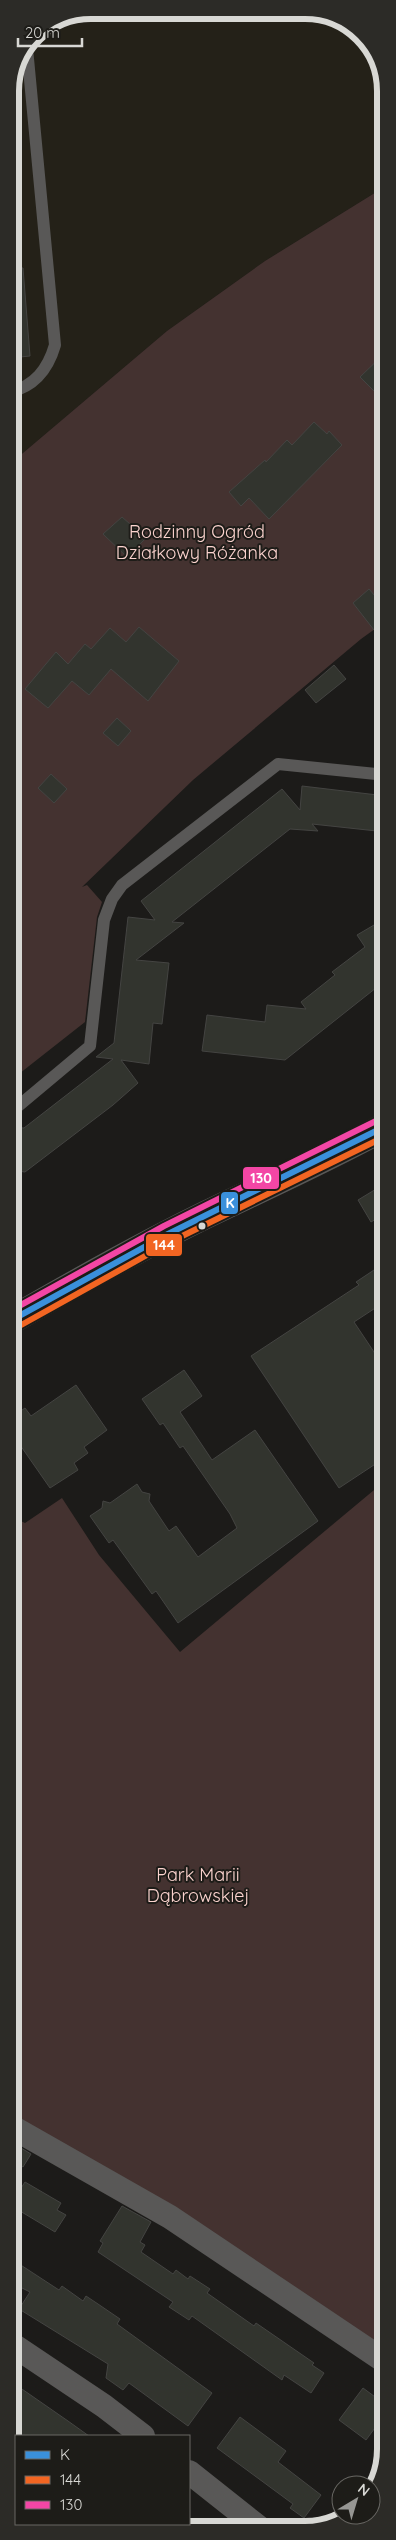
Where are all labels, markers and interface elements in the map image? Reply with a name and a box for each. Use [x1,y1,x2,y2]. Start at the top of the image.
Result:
scale bar [18,15,81,47]
text: 20 m [25,23,60,42]
park label: Rodzinny Ogród Działkowy Różanka [116,520,278,564]
line badge: 130 [242,1166,280,1190]
text: 130 [250,1169,272,1187]
line badge: K [220,1191,239,1215]
text: K [225,1194,235,1212]
unlabelled marker [197,1221,207,1231]
line badge: 144 [145,1233,183,1257]
text: 144 [153,1236,175,1254]
park label: Park Marii Dąbrowskiej [147,1863,249,1907]
legend [15,2435,190,2525]
text: K [60,2445,70,2464]
text: 144 [60,2470,81,2489]
north arrow [331,2475,381,2525]
text: N [354,2479,374,2500]
text: 130 [60,2495,82,2514]

